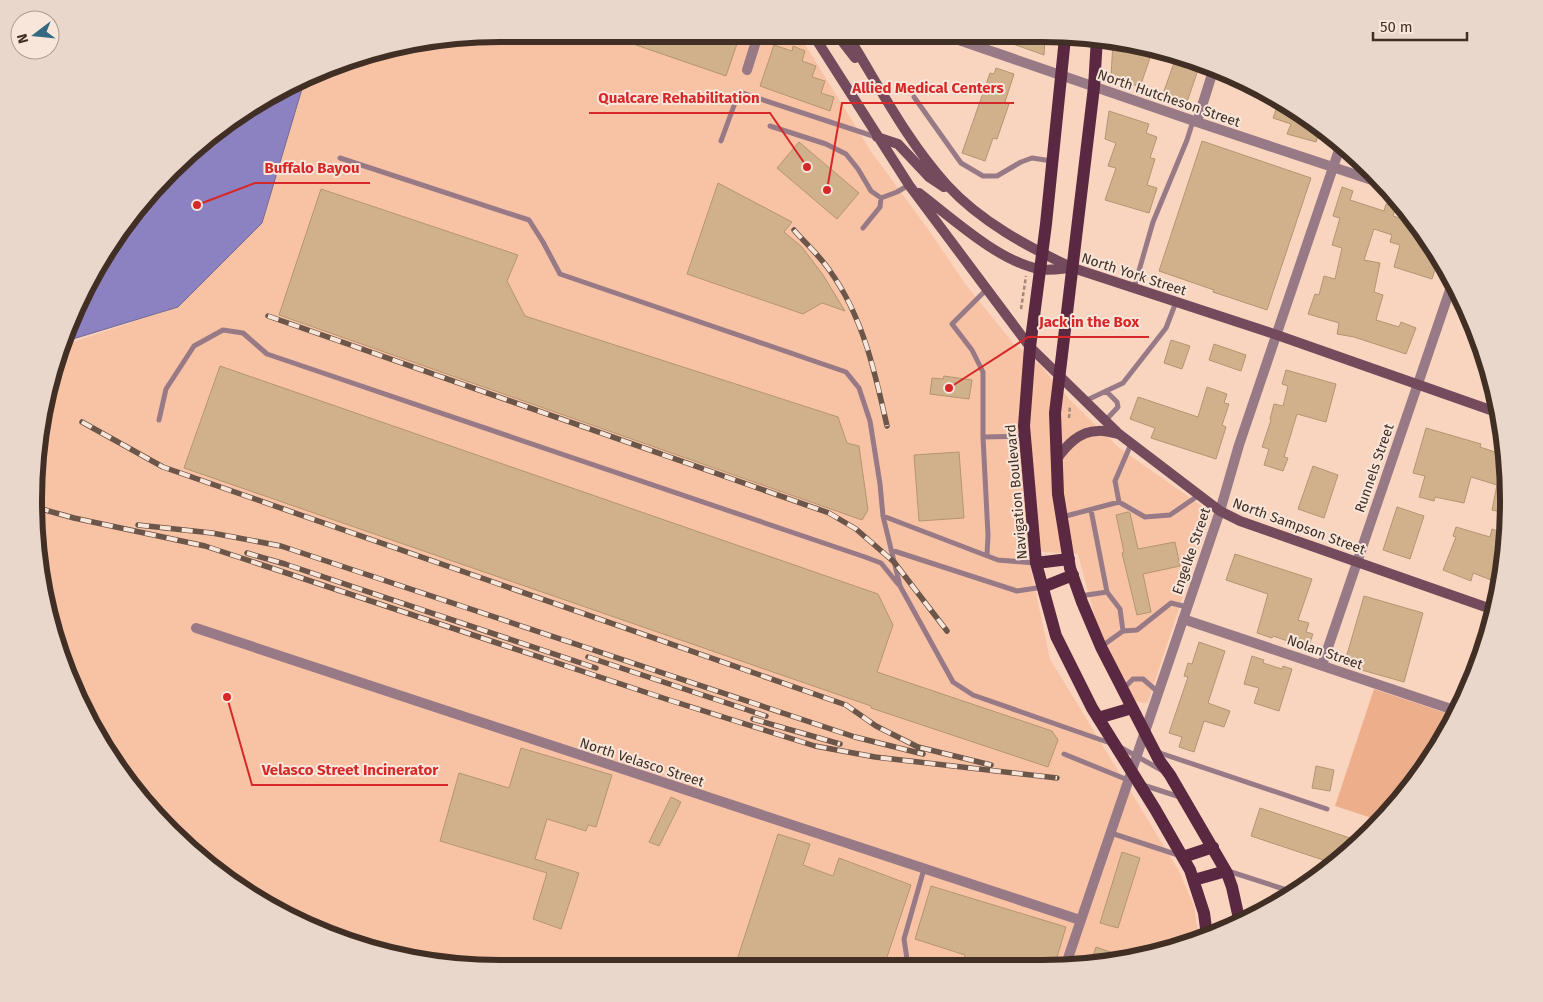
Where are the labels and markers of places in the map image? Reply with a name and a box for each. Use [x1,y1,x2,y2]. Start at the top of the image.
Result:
callout: Allied Medical Centers [842,73,1014,103]
callout: Qualcare Rehabilitation [589,83,770,113]
callout: Buffalo Bayou [255,153,370,183]
callout: Jack in the Box [1028,307,1149,337]
callout: Velasco Street Incinerator [252,755,448,785]

